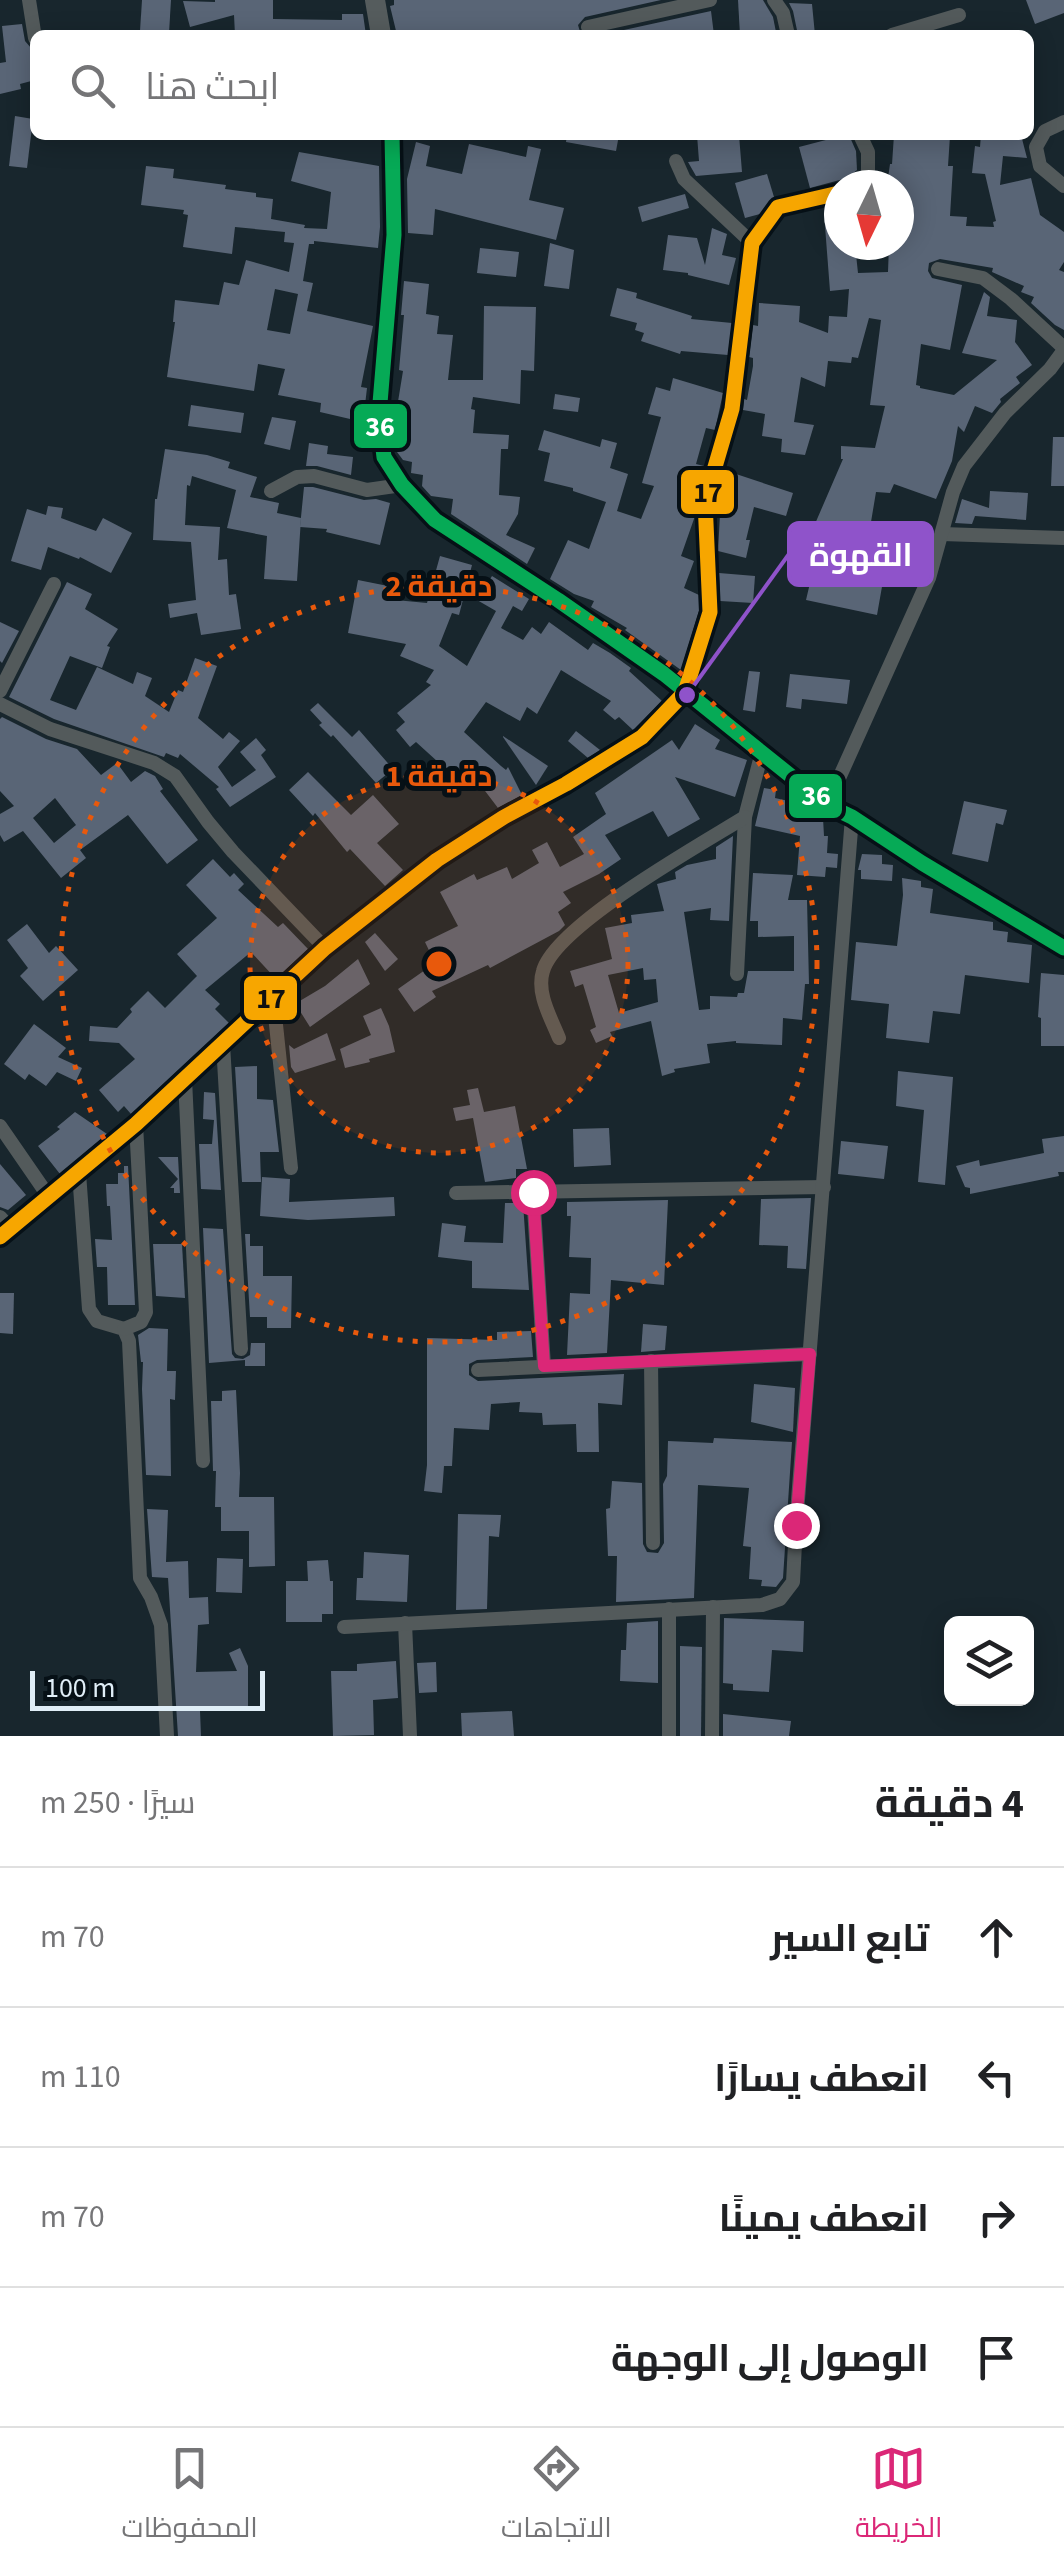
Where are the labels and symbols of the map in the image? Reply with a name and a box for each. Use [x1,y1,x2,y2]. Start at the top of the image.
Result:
north arrow [824,170,914,260]
line badge: 36 [352,402,409,450]
text: 36 [365,407,395,447]
line badge: 17 [679,468,736,516]
text: 17 [693,473,723,513]
callout: القهوة [789,523,932,585]
text: القهوة [809,533,913,579]
text: 2 دقيقة [386,565,492,608]
text: 1 دقيقة [386,755,492,798]
line badge: 36 [787,772,844,820]
text: 36 [801,776,831,816]
centre of rings [421,946,457,982]
line badge: 17 [242,974,299,1022]
text: 17 [256,979,286,1019]
route start [511,1170,557,1216]
route end [774,1503,820,1549]
scale bar [30,1666,265,1711]

